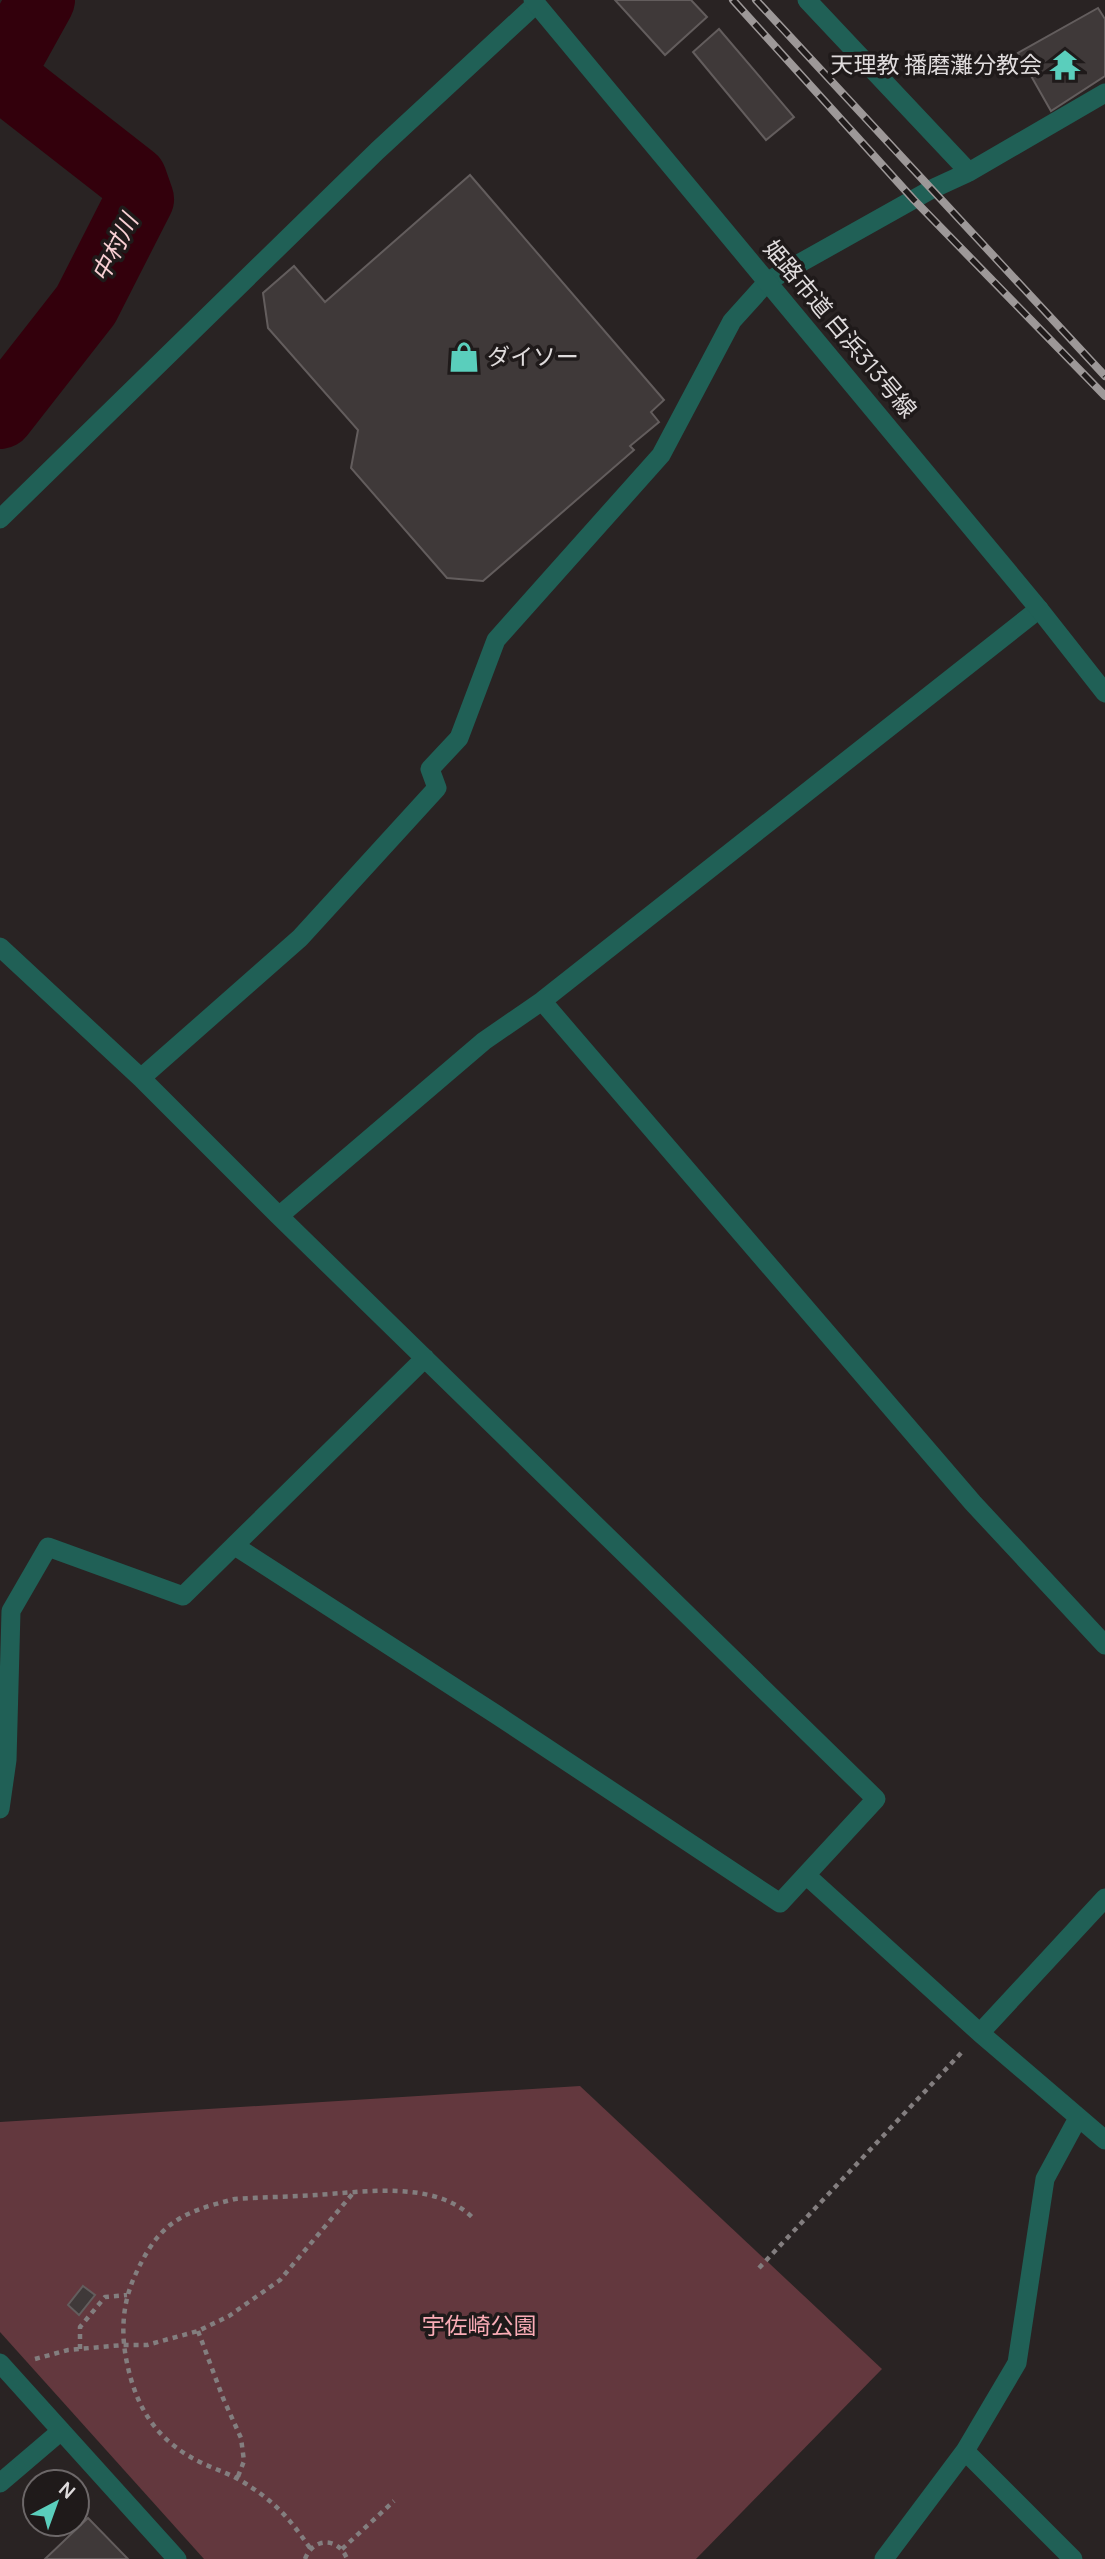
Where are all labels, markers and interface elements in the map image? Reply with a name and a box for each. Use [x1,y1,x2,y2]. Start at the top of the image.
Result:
place label: 天理教 播磨灘分教会 [830,48,1042,80]
temple icon: 天理教 播磨灘分教会 [1048,48,1082,82]
water label: 中村川 [83,205,146,287]
street label: 姫路市道 白浜313号線 [757,233,925,424]
shop icon: ダイソー [447,340,481,374]
place label: ダイソー [487,340,579,372]
park label: 宇佐崎公園 [422,2309,537,2341]
north arrow [21,2468,91,2538]
text: N [53,2476,81,2504]

